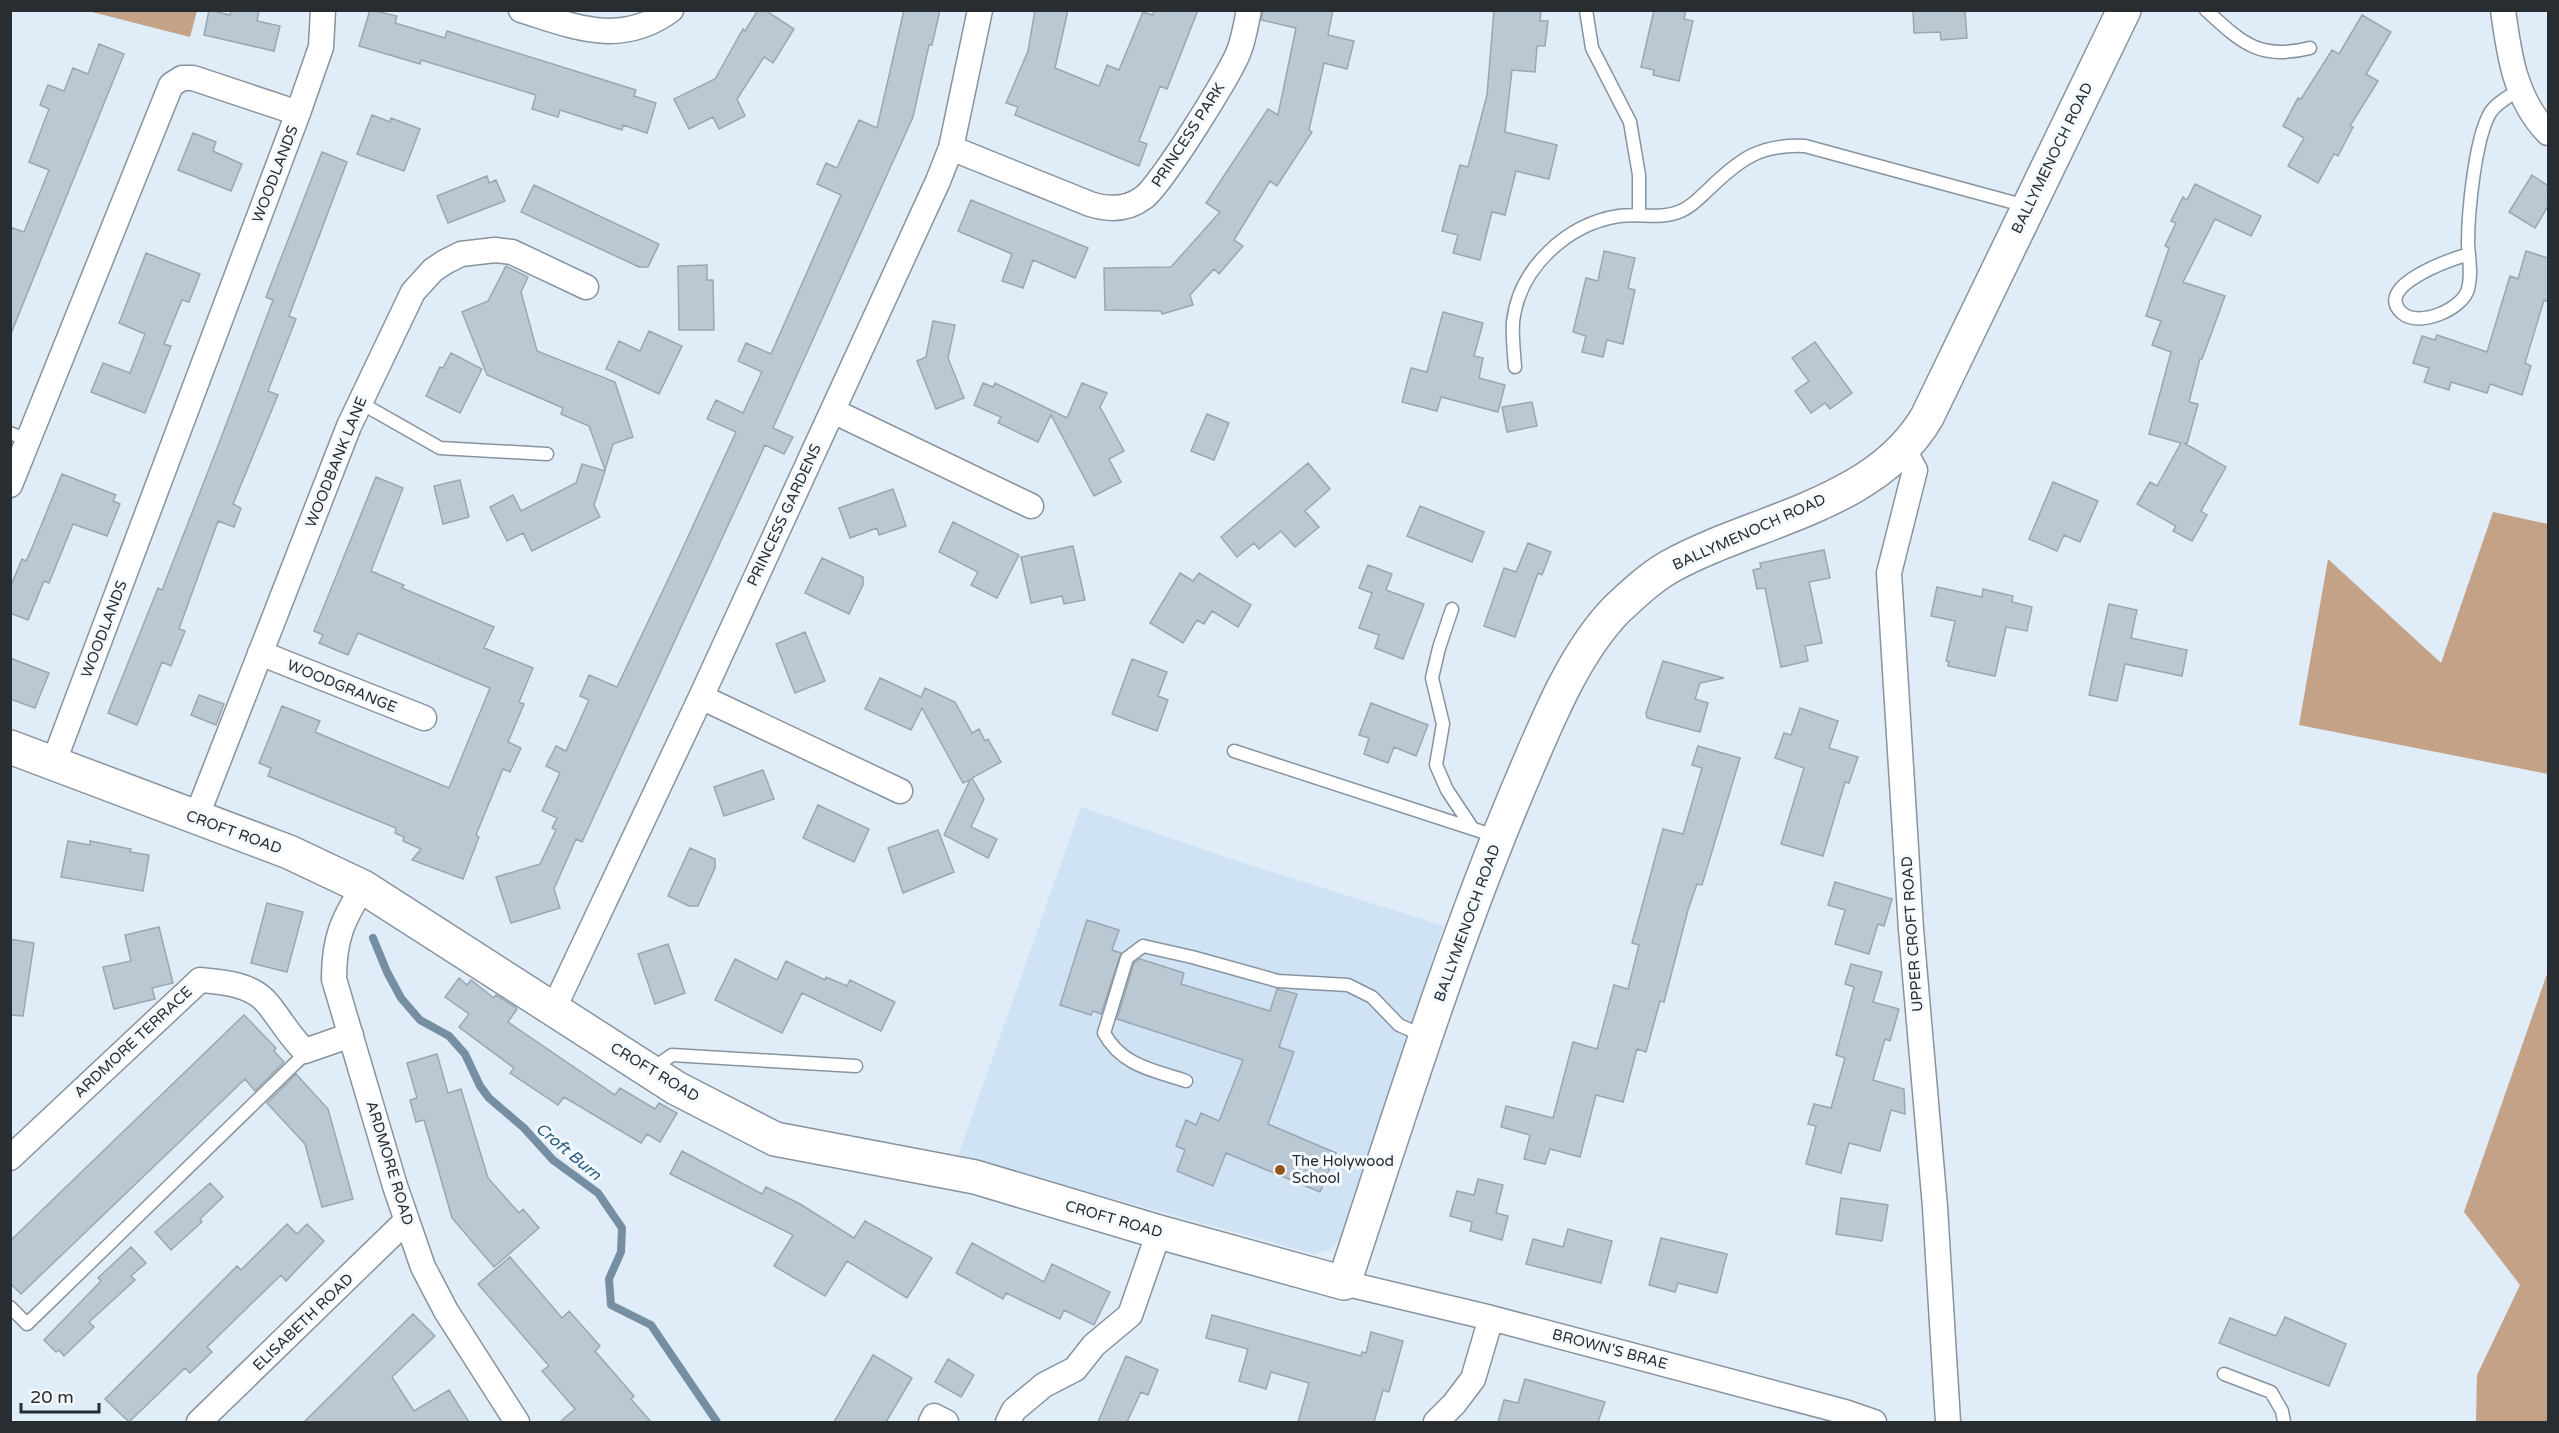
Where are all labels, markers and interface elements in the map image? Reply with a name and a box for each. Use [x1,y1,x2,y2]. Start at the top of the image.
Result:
street label: PRINCESS PARK [1148,79,1228,191]
street label: BALLYMENOCH ROAD [2007,79,2097,237]
street label: WOODLANDS [248,123,302,225]
street label: WOODBANK LANE [302,394,370,530]
street label: PRINCESS GARDENS [743,441,825,589]
street label: BALLYMENOCH ROAD [1669,490,1829,574]
street label: WOODLANDS [77,578,131,680]
street label: WOODGRANGE [284,656,400,716]
street label: CROFT ROAD [184,806,284,858]
street label: BALLYMENOCH ROAD [1430,842,1504,1004]
street label: UPPER CROFT ROAD [1898,855,1926,1013]
street label: ARDMORE TERRACE [70,983,196,1101]
street label: CROFT ROAD [607,1038,703,1106]
street label: ARDMORE ROAD [363,1099,417,1227]
water label: Croft Burn [532,1119,606,1186]
place label: The Holywood School [1292,1152,1394,1187]
marker: The Holywood School [1273,1163,1287,1177]
street label: CROFT ROAD [1063,1196,1165,1242]
street label: ELISABETH ROAD [249,1270,357,1374]
street label: BROWN'S BRAE [1550,1325,1670,1373]
scale bar [21,1376,99,1414]
text: 20 m [30,1386,74,1408]

